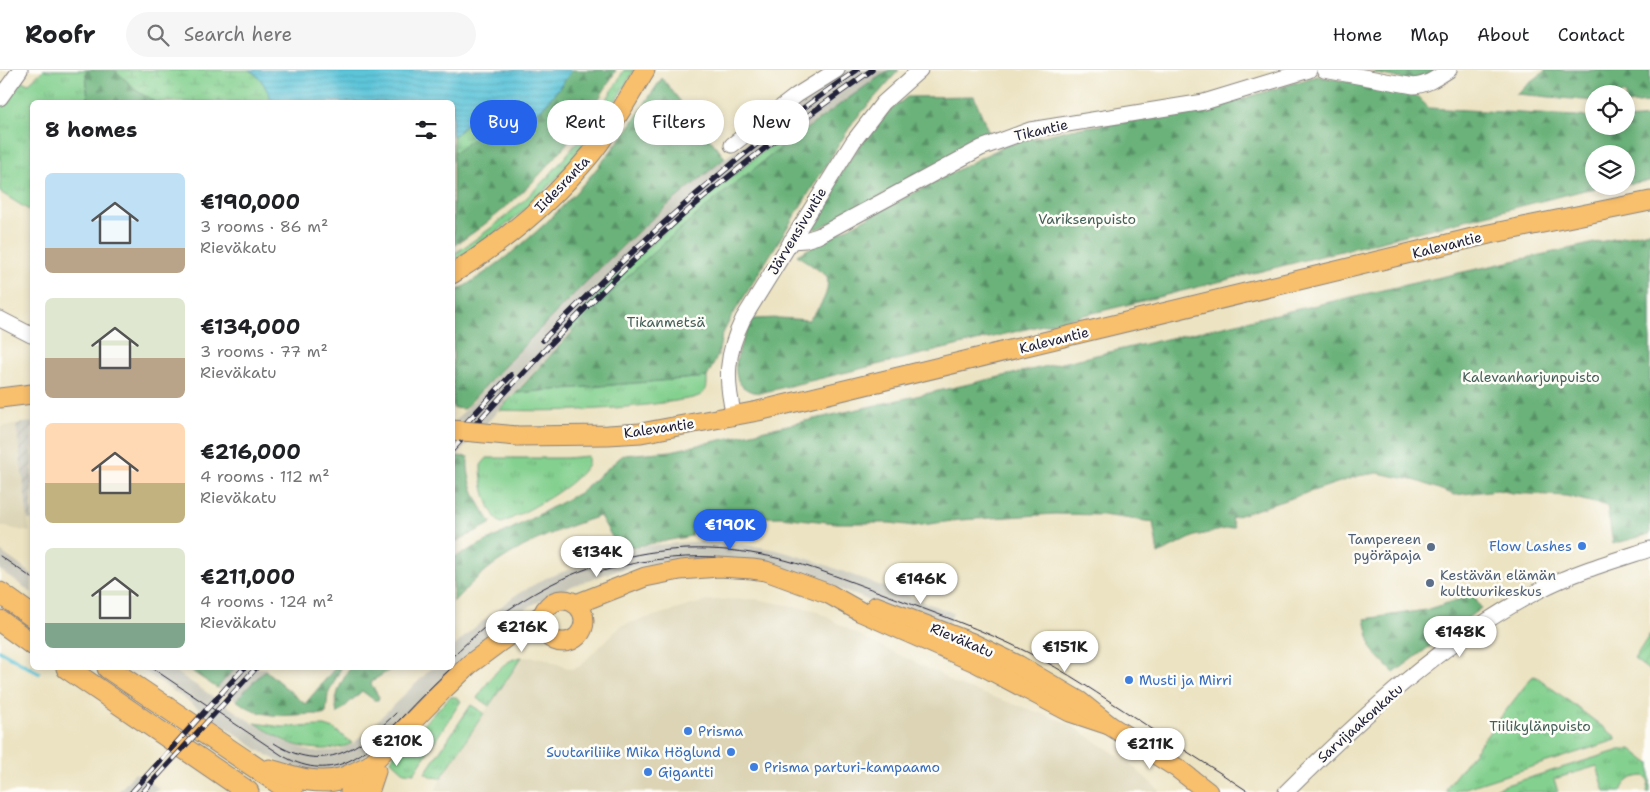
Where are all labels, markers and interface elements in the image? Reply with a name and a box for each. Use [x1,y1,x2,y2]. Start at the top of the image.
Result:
search box [126,12,476,57]
text: Roofr [25,19,96,51]
icon: search [144,21,172,49]
text: Search here [184,22,292,47]
text: Home [1333,23,1382,47]
text: Map [1410,23,1449,47]
text: About [1477,23,1530,47]
text: Contact [1558,23,1625,47]
map controls [1585,85,1635,195]
button: locate [1585,85,1635,135]
chip: Buy [470,100,537,145]
chip: Rent [547,100,624,145]
chip: Filters [634,100,724,145]
chip: New [734,100,809,145]
street label: Tikantie [1012,115,1070,145]
text: 8 homes [45,116,137,144]
icon: filters [412,116,440,144]
button: layers [1585,145,1635,195]
street label: Iidesranta [531,152,594,216]
street label: Järvensivuntie [764,184,830,278]
text: €190,000 [200,188,300,216]
icon: home [85,193,145,253]
park label: Variksenpuisto [1038,210,1136,228]
text: 3 rooms · 86 m² [200,216,328,237]
street label: Kalevantie [1410,228,1484,262]
text: Rieväkatu [200,237,277,258]
text: €134,000 [200,313,300,341]
park label: Tikanmetsä [627,313,705,331]
icon: home [85,318,145,378]
street label: Kalevantie [1017,323,1091,357]
text: 3 rooms · 77 m² [200,341,328,362]
text: Rieväkatu [200,362,277,383]
park label: Kalevanharjunpuisto [1462,368,1600,386]
street label: Kalevantie [623,414,695,442]
text: €216,000 [200,438,301,466]
icon: home [85,443,145,503]
text: 4 rooms · 112 m² [200,466,330,487]
text: Rieväkatu [200,487,277,508]
pin: €190K [695,508,765,551]
text: €190K [705,514,755,535]
place label: Tampereen pyöräpaja [1348,530,1421,564]
pin: €134K [562,536,632,578]
place label: Flow Lashes [1489,537,1572,555]
marker: Flow Lashes [1576,540,1588,552]
text: €134K [572,541,622,562]
marker: Tampereen pyöräpaja [1425,541,1437,553]
pin: €146K [886,562,956,605]
text: €211,000 [200,563,295,591]
place label: Kestävän elämän kulttuurikeskus [1440,566,1557,600]
icon: home [85,568,145,628]
text: €146K [896,568,946,589]
marker: Kestävän elämän kulttuurikeskus [1424,577,1436,589]
text: 4 rooms · 124 m² [200,591,334,612]
pin: €216K [487,610,557,653]
text: Rieväkatu [200,612,277,633]
text: €216K [497,616,547,637]
pin: €148K [1425,616,1495,658]
street label: Rieväkatu [928,619,996,661]
text: €148K [1435,621,1485,642]
pin: €151K [1030,630,1100,673]
text: €151K [1042,636,1088,657]
place label: Musti ja Mirri [1139,671,1232,689]
marker: Musti ja Mirri [1123,674,1135,686]
street label: Sarvijaakonkatu [1313,680,1407,766]
park label: Tiilikylänpuisto [1489,717,1591,735]
place label: Prisma [698,722,743,740]
pin: €210K [362,724,432,767]
marker: Prisma [682,725,694,737]
pin: €211K [1115,728,1185,770]
text: €210K [372,730,422,751]
text: €211K [1127,733,1173,754]
place label: Suutariliike Mika Höglund [546,743,721,761]
marker: Suutariliike Mika Höglund [725,746,737,758]
place label: Prisma parturi-kampaamo [764,758,940,776]
marker: Prisma parturi-kampaamo [748,761,760,773]
place label: Gigantti [658,763,714,781]
marker: Gigantti [642,766,654,778]

